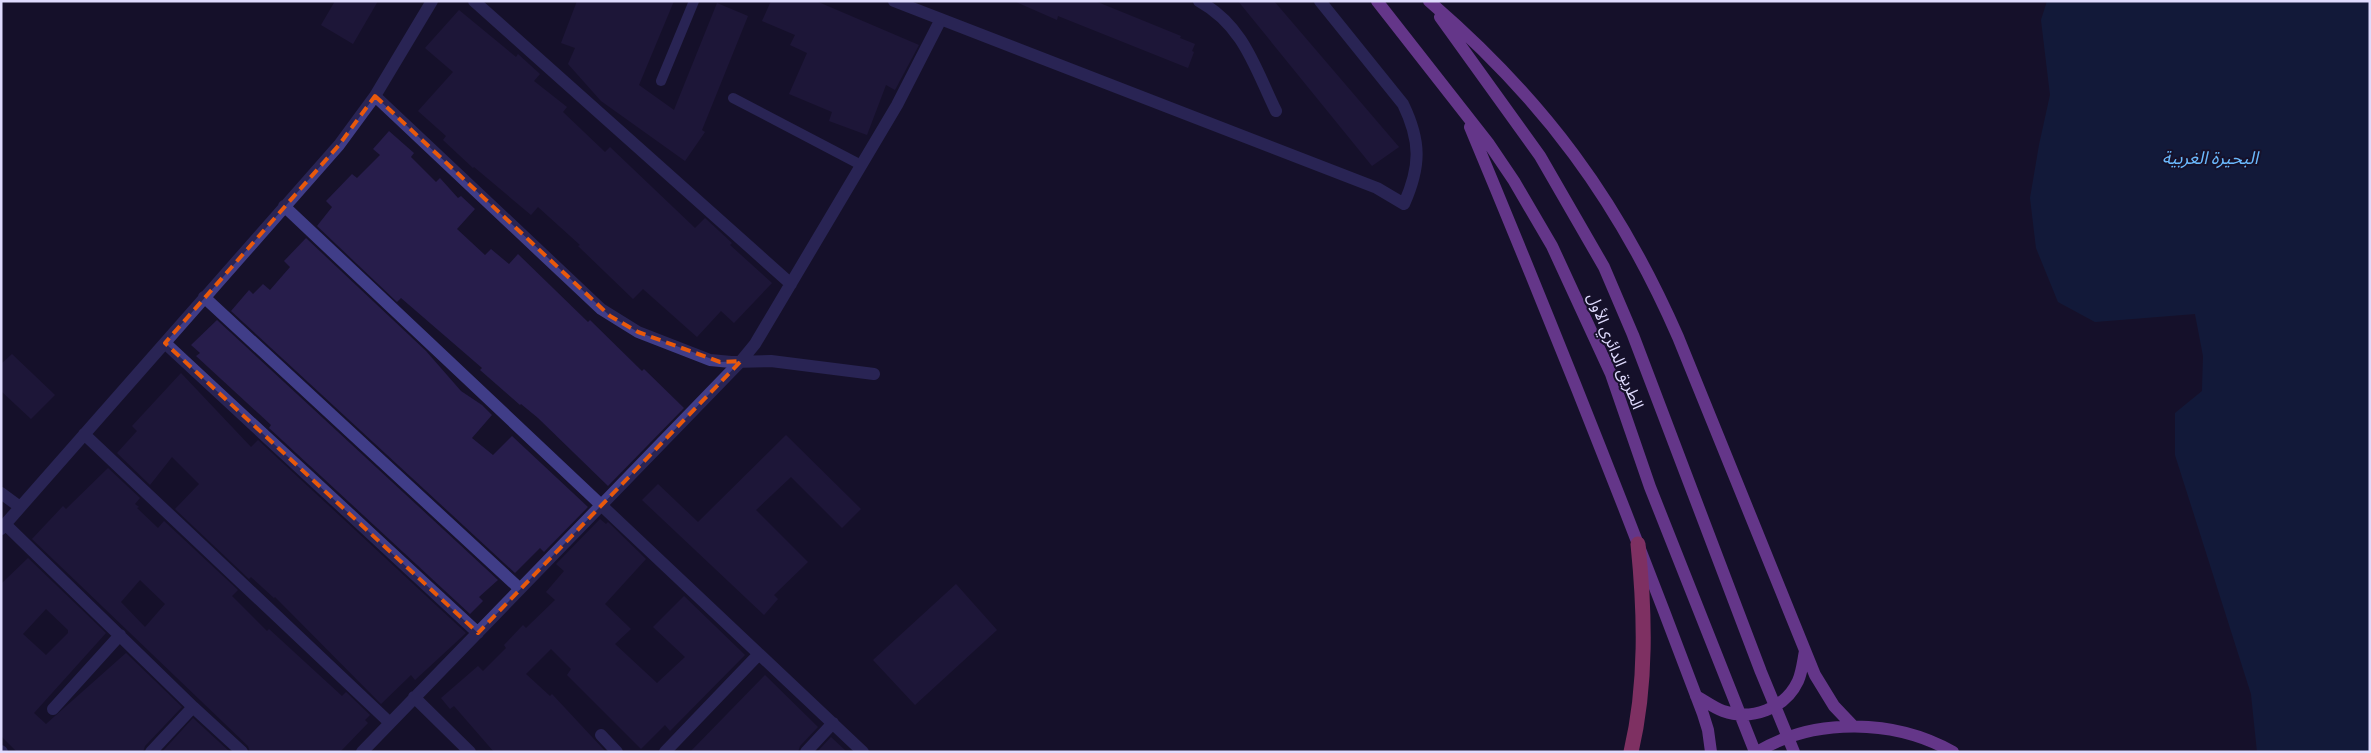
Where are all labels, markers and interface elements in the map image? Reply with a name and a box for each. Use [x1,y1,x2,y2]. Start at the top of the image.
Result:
water label: البحيرة الغربية [2162,146,2260,171]
street label: الطريق الدائري الأول [1581,290,1648,413]

